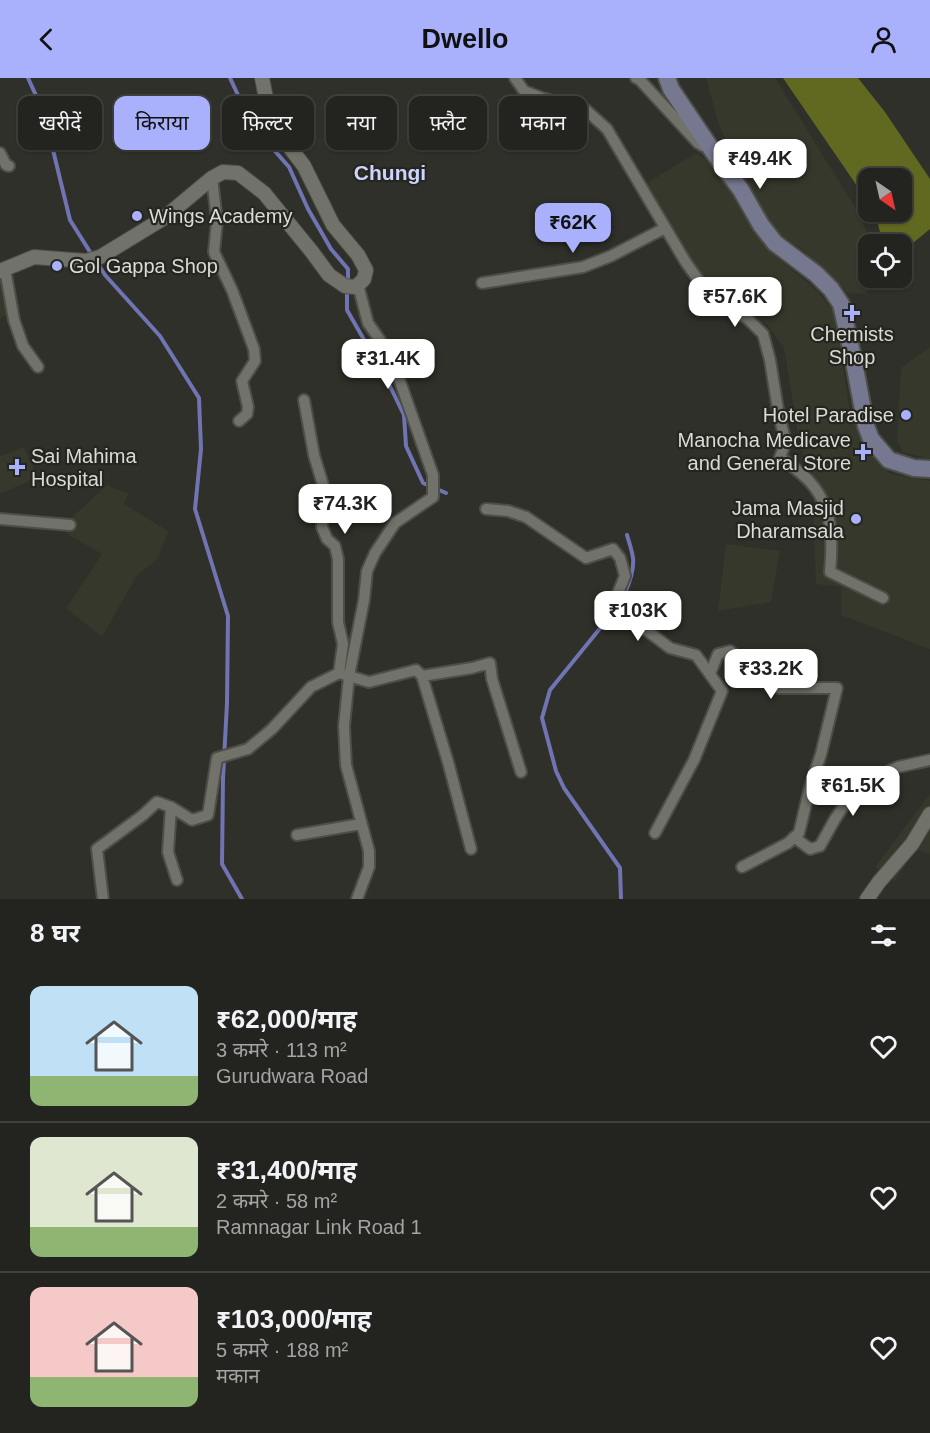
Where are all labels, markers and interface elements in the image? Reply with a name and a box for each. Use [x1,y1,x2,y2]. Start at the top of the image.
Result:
icon: back [30,23,63,56]
icon: person [867,23,900,56]
text: Dwello [421,24,509,54]
chip: खरीदें [18,96,102,150]
chip: किराया [114,96,210,150]
chip: फ़िल्टर [222,96,314,150]
chip: नया [326,96,397,150]
chip: फ़्लैट [409,96,487,150]
chip: मकान [499,96,587,150]
pin: ₹49.4K [711,139,809,190]
text: ₹49.4K [728,147,792,169]
district label: Chungi [354,161,426,184]
north arrow [858,168,912,222]
map controls [858,168,912,288]
pin: ₹62K [537,203,609,254]
place label: Wings Academy [149,205,292,227]
marker: Wings Academy [130,209,144,223]
text: ₹62K [549,211,597,233]
button: locate [858,234,912,288]
place label: Gol Gappa Shop [69,255,218,277]
marker: Gol Gappa Shop [50,259,64,273]
pin: ₹57.6K [686,277,784,328]
text: ₹57.6K [703,285,767,307]
marker: Chemists Shop [845,306,859,320]
place label: Chemists Shop [810,323,894,368]
pin: ₹31.4K [339,339,437,390]
text: ₹31.4K [356,347,420,369]
place label: Hotel Paradise [763,404,894,426]
marker: Hotel Paradise [899,408,913,422]
place label: Manocha Medicave and General Store [678,429,851,474]
place label: Sai Mahima Hospital [31,445,137,490]
marker: Manocha Medicave and General Store [856,445,870,459]
marker: Sai Mahima Hospital [8,458,26,476]
pin: ₹74.3K [296,484,394,535]
text: ₹74.3K [313,492,377,514]
place label: Jama Masjid Dharamsala [732,497,845,542]
marker: Jama Masjid Dharamsala [849,512,863,526]
pin: ₹103K [596,591,680,642]
text: ₹103K [608,599,668,621]
pin: ₹33.2K [722,649,820,700]
text: ₹33.2K [739,657,803,679]
pin: ₹61.5K [804,766,902,817]
text: ₹61.5K [821,774,885,796]
text: 8 घर [30,918,80,948]
icon: filters [867,919,900,952]
text: ₹62,000/माह [216,1004,357,1034]
icon: home [78,1010,150,1082]
icon: heart [867,1030,900,1063]
text: 3 कमरे · 113 m² [216,1039,347,1061]
text: Gurudwara Road [216,1065,368,1087]
text: ₹31,400/माह [216,1155,357,1185]
icon: home [78,1161,150,1233]
icon: heart [867,1181,900,1214]
text: 2 कमरे · 58 m² [216,1190,337,1212]
text: Ramnagar Link Road 1 [216,1216,422,1238]
text: ₹103,000/माह [216,1304,371,1334]
icon: home [78,1311,150,1383]
icon: heart [867,1331,900,1364]
text: 5 कमरे · 188 m² [216,1339,348,1361]
text: मकान [216,1365,260,1387]

